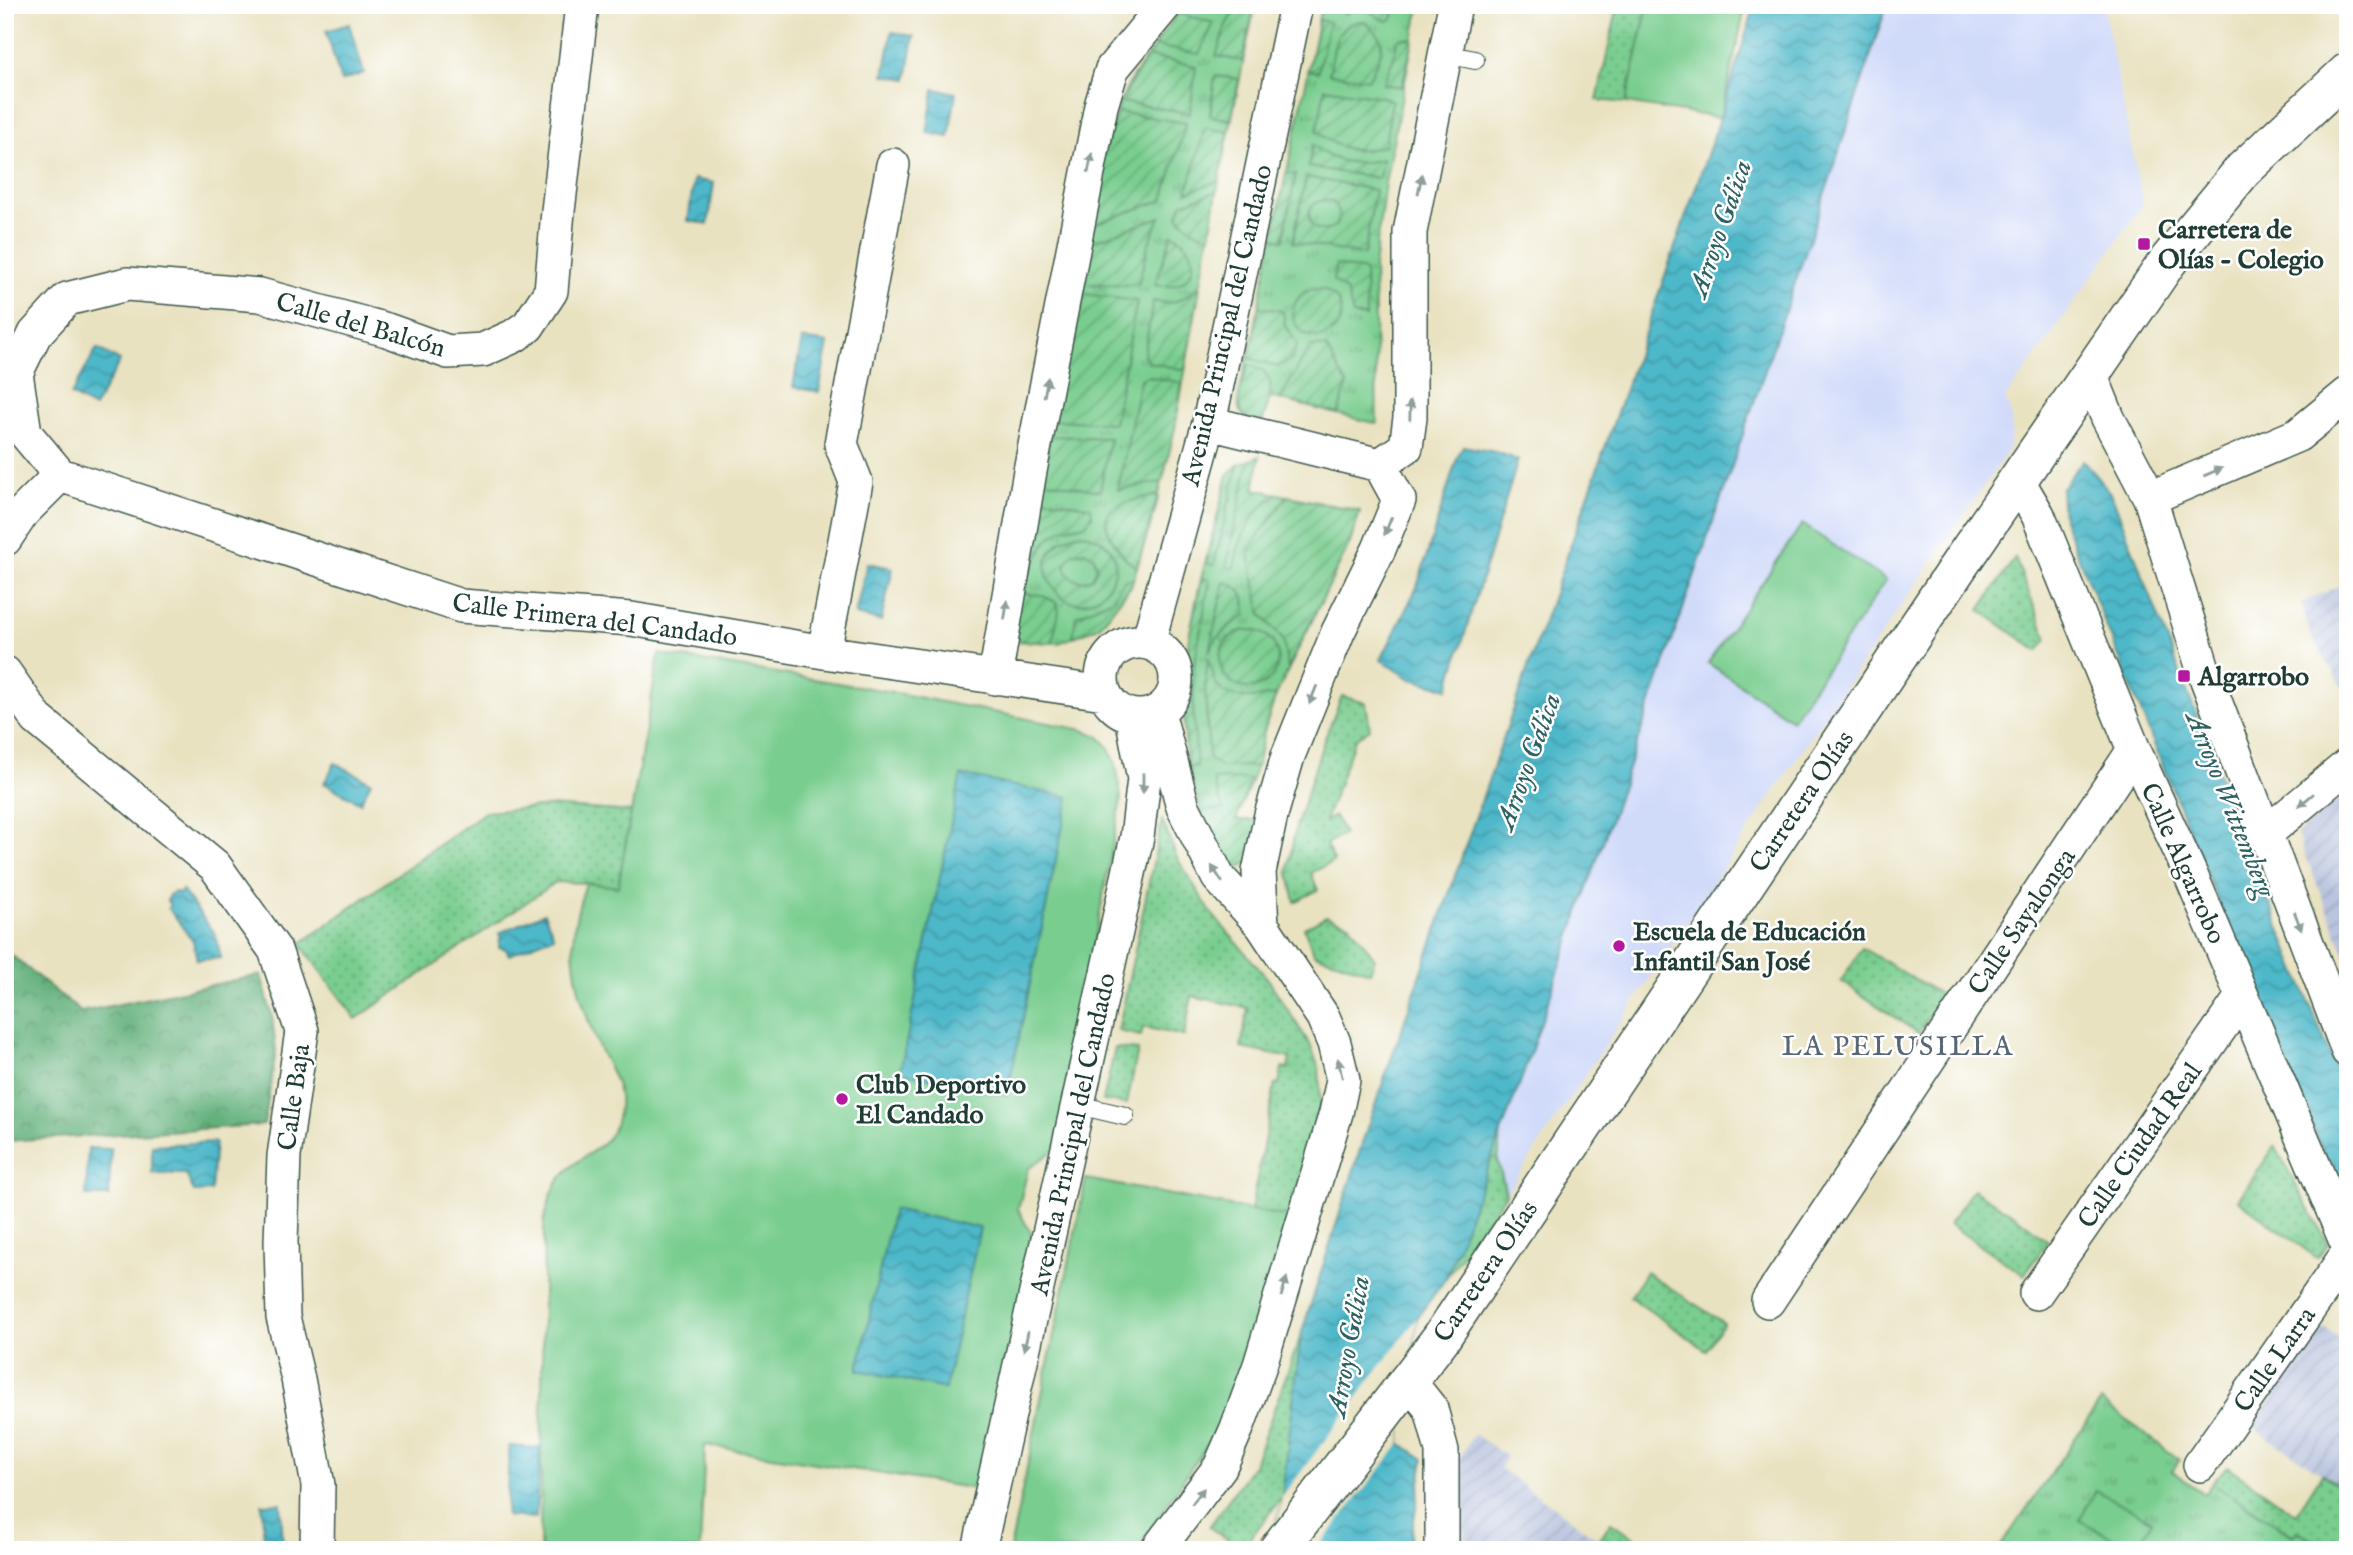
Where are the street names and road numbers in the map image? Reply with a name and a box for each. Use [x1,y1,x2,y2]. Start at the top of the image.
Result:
street label: Avenida Principal del Candado [1174,162,1281,490]
street label: Calle del Balcón [272,286,449,365]
street label: Calle Primera del Candado [451,587,739,654]
street label: Carretera Olías [1743,725,1862,879]
street label: Calle Algarrobo [2132,778,2233,949]
street label: Calle Sayalonga [1961,842,2084,1001]
street label: Avenida Principal del Candado [1023,970,1124,1299]
street label: Calle Baja [271,1041,318,1153]
street label: Calle Ciudad Real [2071,1056,2210,1235]
street label: Carretera Olías [1427,1195,1546,1349]
street label: Calle Larra [2227,1300,2324,1419]

